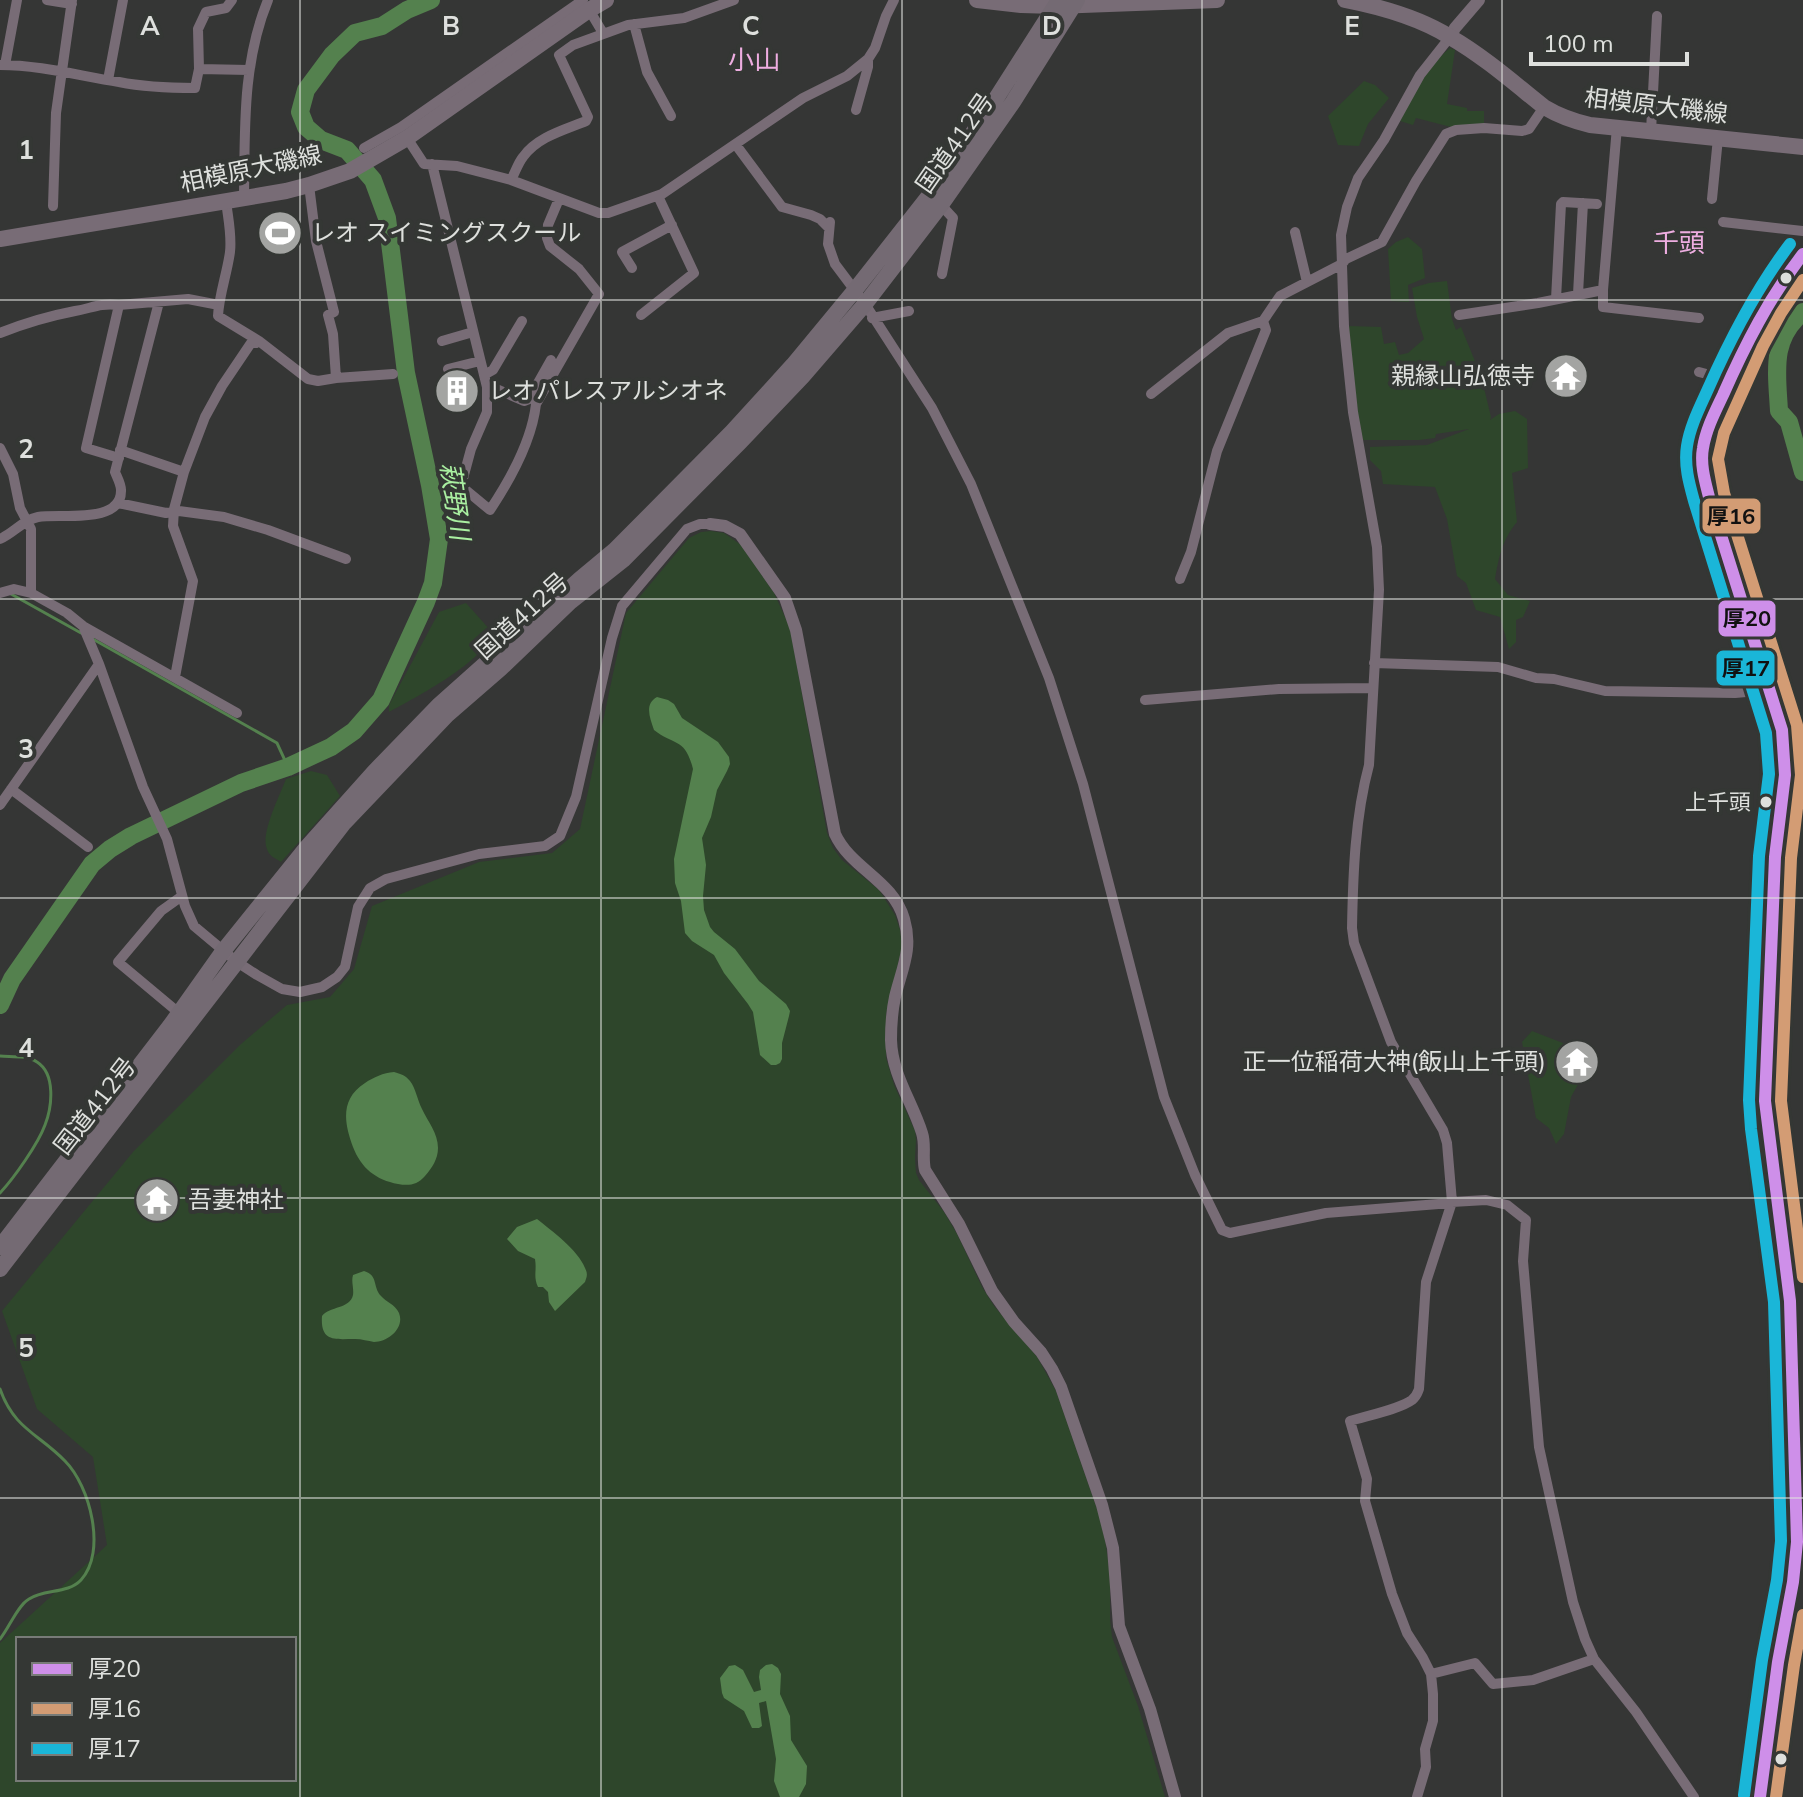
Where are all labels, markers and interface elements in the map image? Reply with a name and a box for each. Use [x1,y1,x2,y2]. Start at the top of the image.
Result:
text: A [140,9,160,42]
text: B [442,9,460,42]
text: C [742,9,760,42]
text: D [1042,9,1062,42]
text: E [1344,9,1360,42]
scale bar [1531,16,1687,66]
text: 100 m [1543,28,1614,58]
district label: 小山 [728,43,780,76]
street label: 相模原大磯線 [1583,81,1729,129]
street label: 国道412号 [909,87,1000,198]
text: 1 [18,133,34,166]
street label: 相模原大磯線 [177,138,324,198]
sports icon: レオ スイミングスクール [256,209,304,257]
place label: レオ スイミングスクール [311,217,581,247]
district label: 千頭 [1653,226,1705,259]
unlabelled marker [1778,270,1794,286]
temple icon: 親縁山弘徳寺 [1542,352,1590,400]
place label: 親縁山弘徳寺 [1391,360,1535,390]
building icon: レオパレスアルシオネ [433,367,481,415]
place label: レオパレスアルシオネ [488,375,728,405]
text: 2 [18,432,34,465]
water label: 萩野川 [434,460,478,545]
line badge: 厚16 [1701,497,1762,535]
text: 厚16 [1707,502,1755,530]
street label: 国道412号 [468,566,574,665]
line badge: 厚20 [1717,599,1777,638]
text: 厚20 [1723,604,1771,632]
line badge: 厚17 [1715,649,1776,687]
text: 厚17 [1722,654,1770,682]
text: 3 [18,732,34,765]
place label: 上千頭 [1685,788,1751,816]
marker: 上千頭 [1758,794,1774,810]
text: 4 [18,1031,34,1064]
temple icon: 正一位稲荷大神(飯山上千頭) [1553,1038,1601,1086]
place label: 正一位稲荷大神(飯山上千頭) [1243,1046,1546,1076]
street label: 国道412号 [47,1051,141,1160]
temple icon: 吾妻神社 [133,1176,181,1224]
place label: 吾妻神社 [188,1184,284,1214]
text: 5 [18,1331,34,1364]
legend [16,1637,296,1781]
text: 厚20 [88,1653,141,1683]
text: 厚16 [88,1693,141,1723]
text: 厚17 [88,1733,141,1763]
unlabelled marker [1773,1751,1789,1767]

